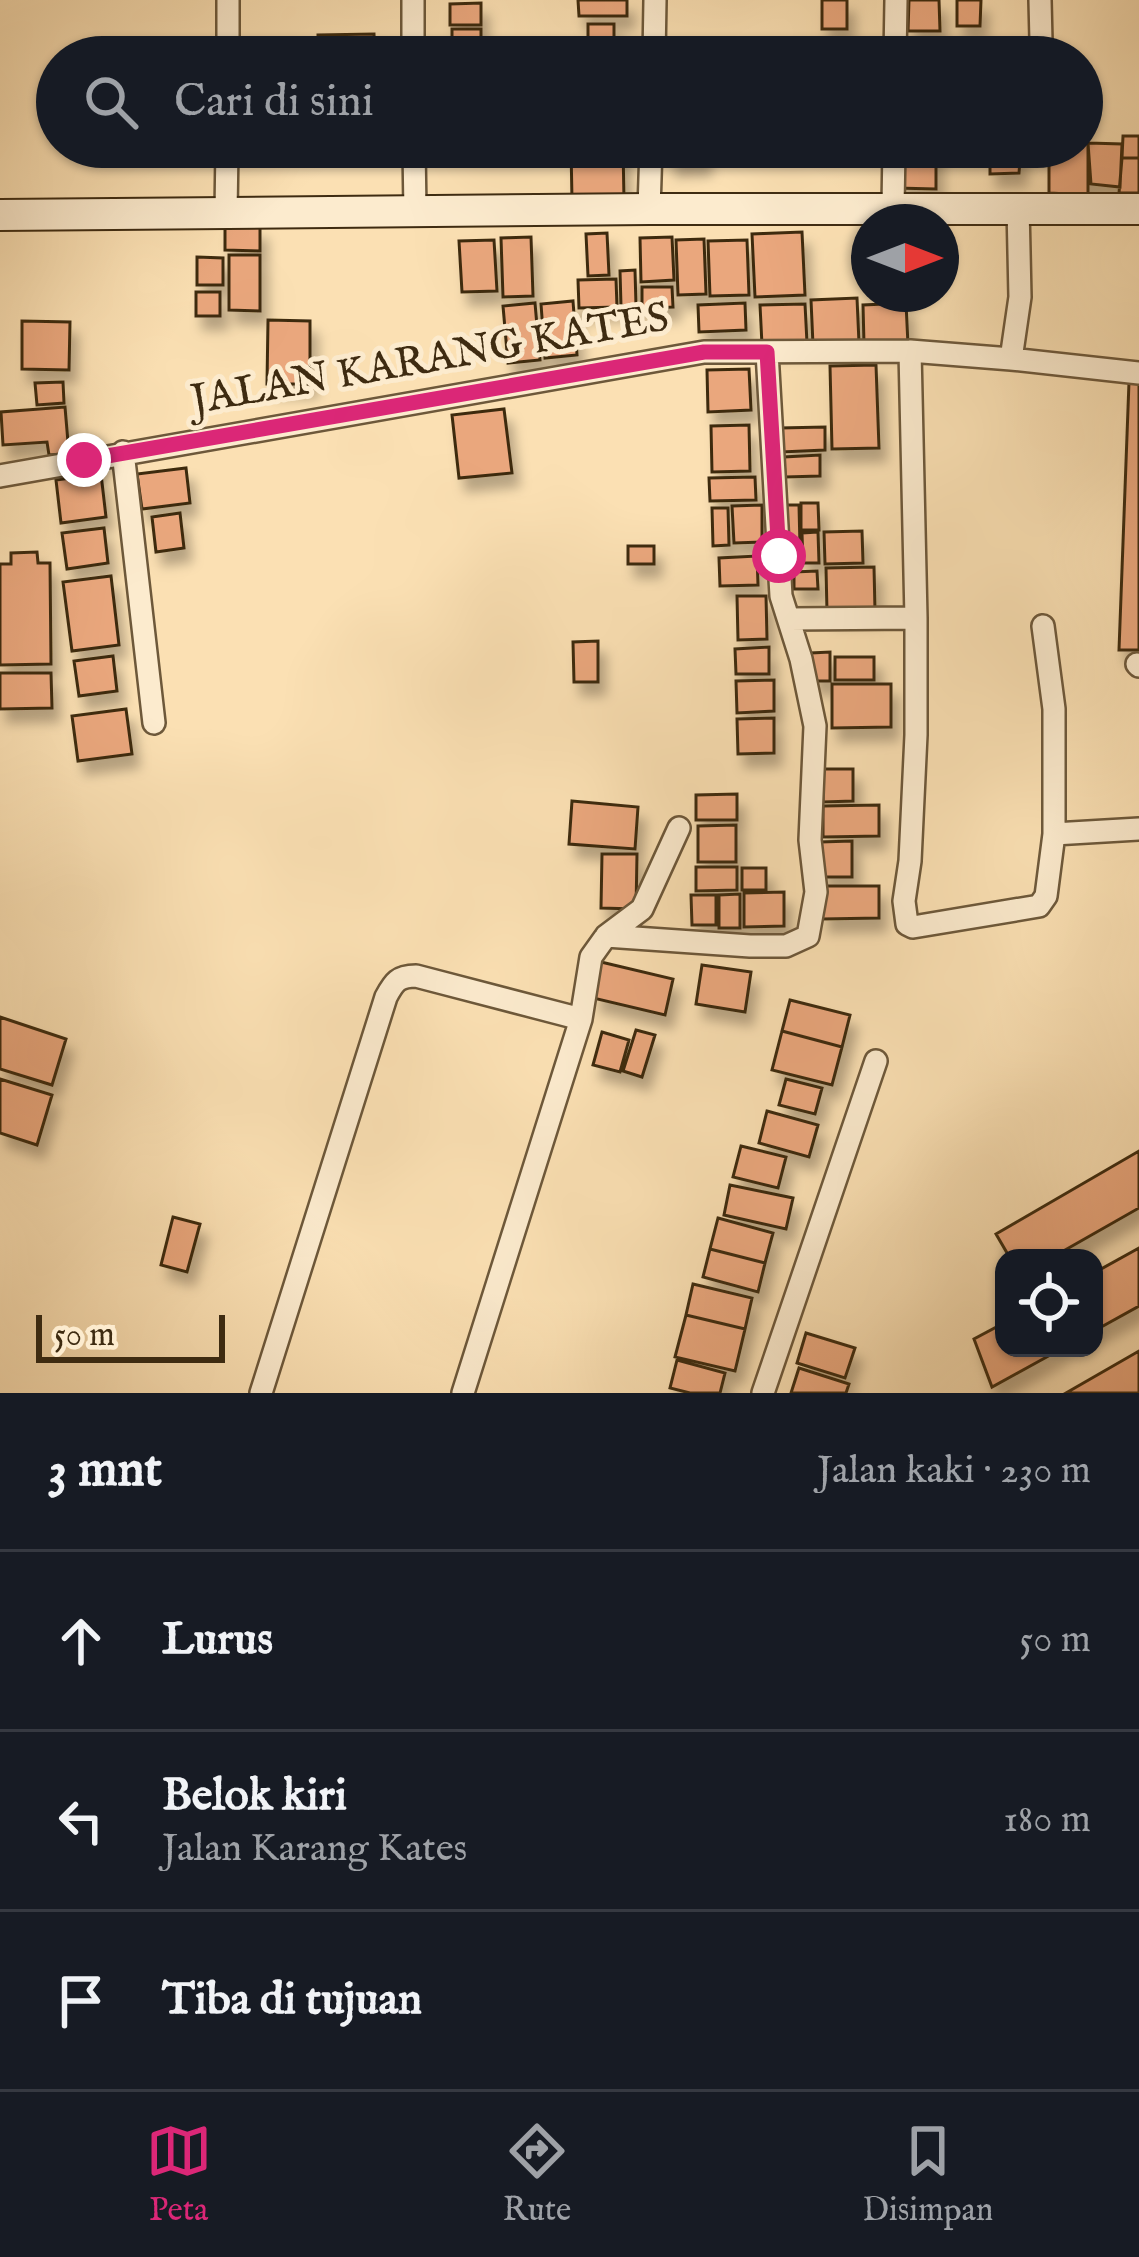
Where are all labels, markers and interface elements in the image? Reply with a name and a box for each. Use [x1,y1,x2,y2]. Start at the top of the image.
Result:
search box [36,36,1103,168]
icon: search [78,69,144,135]
text: Cari di sini [174,74,374,131]
north arrow [851,204,959,312]
street label: JALAN KARANG KATES [183,292,673,429]
route end [57,433,111,487]
route start [752,529,806,583]
map controls [995,1249,1103,1357]
button: locate [995,1249,1103,1357]
scale bar [36,1309,225,1362]
text: 50 m [54,1315,115,1357]
text: 3 mnt [48,1439,162,1504]
text: Jalan kaki · 230 m [817,1447,1091,1496]
icon: ahead [48,1608,114,1674]
text: Lurus [162,1612,273,1669]
text: 50 m [1019,1616,1091,1665]
text: Belok kiri [162,1768,347,1825]
icon: left [48,1788,114,1854]
text: 180 m [1003,1796,1091,1845]
text: Jalan Karang Kates [162,1825,467,1874]
icon: arrive [48,1968,114,2034]
text: Tiba di tujuan [162,1972,422,2029]
tab: Peta [146,2118,212,2232]
tab: Rute [503,2118,571,2232]
tab: Disimpan [862,2118,993,2232]

